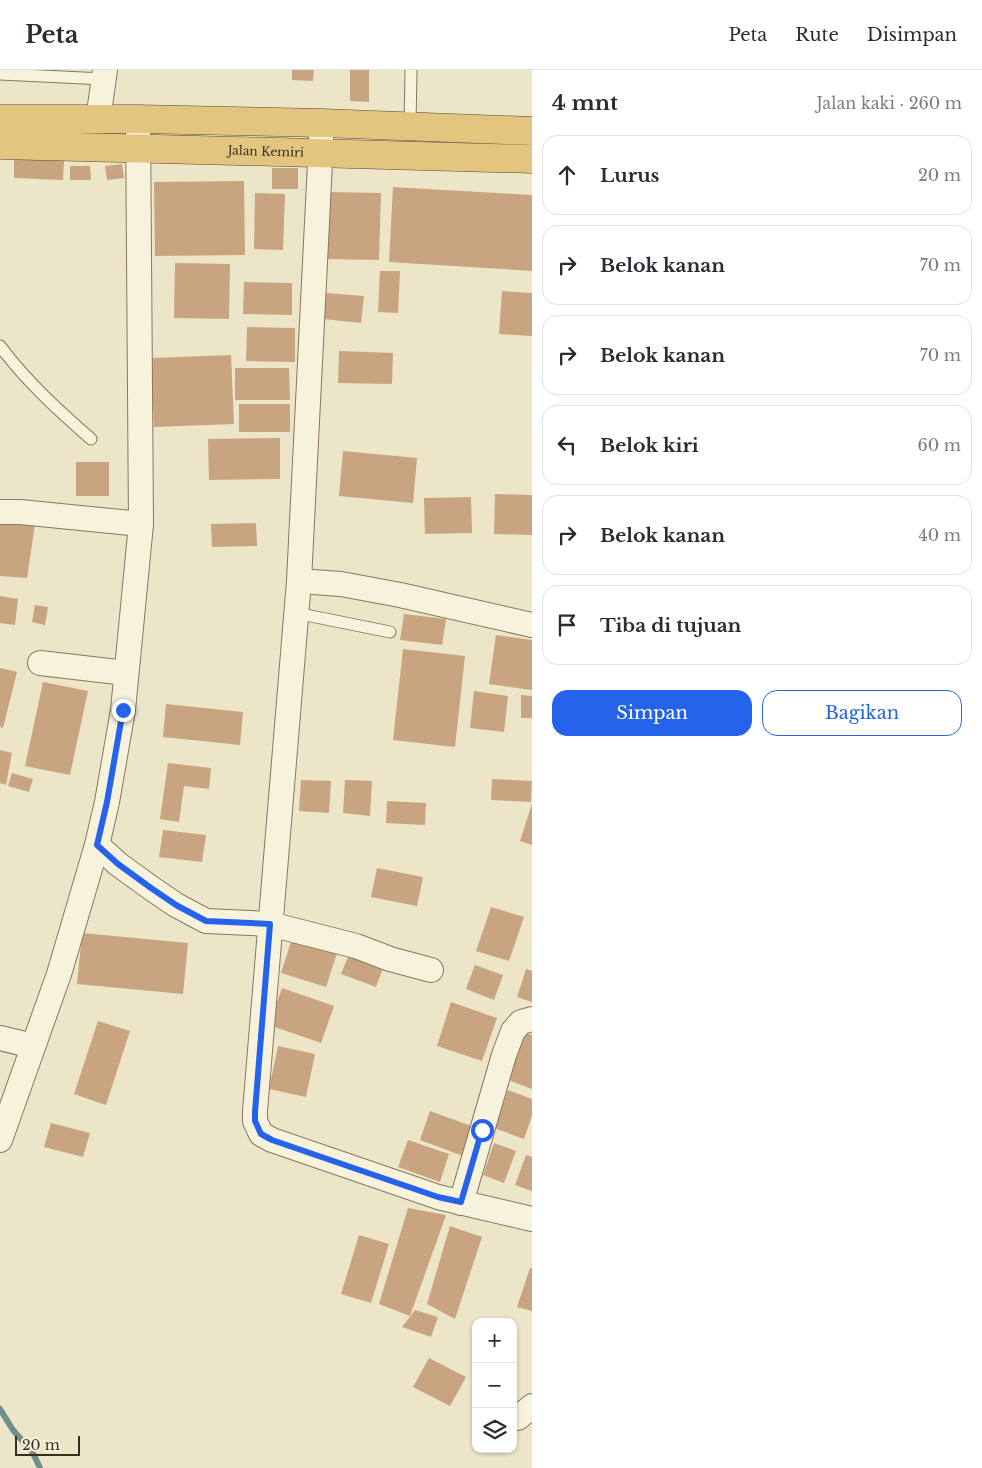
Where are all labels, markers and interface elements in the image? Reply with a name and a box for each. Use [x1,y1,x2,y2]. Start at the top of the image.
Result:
text: Peta [25,20,79,49]
text: Peta [728,24,767,46]
text: Rute [795,24,839,46]
text: Disimpan [867,24,957,46]
text: 4 mnt [552,90,618,116]
text: Jalan kaki · 260 m [817,93,962,113]
street label: Jalan Kemiri [226,142,304,160]
icon: ahead [553,161,581,189]
text: Lurus [600,164,659,187]
text: 20 m [918,165,961,185]
icon: right [553,251,581,279]
text: Belok kanan [600,254,725,277]
text: 70 m [920,255,961,275]
icon: right [553,341,581,369]
text: Belok kanan [600,344,725,367]
text: 70 m [920,345,961,365]
icon: left [553,431,581,459]
text: Belok kiri [600,434,699,457]
text: 60 m [918,435,961,455]
icon: right [553,521,581,549]
text: Belok kanan [600,524,725,547]
text: 40 m [918,525,961,545]
icon: arrive [553,611,581,639]
text: Tiba di tujuan [600,614,741,637]
button: Simpan [552,690,752,736]
button: Bagikan [762,690,962,736]
route end [112,699,135,722]
route start [471,1119,494,1142]
map controls [472,1318,517,1453]
button: + [472,1318,517,1363]
button: − [472,1363,517,1408]
button: layers [472,1408,517,1453]
scale bar [15,1433,80,1456]
text: 20 m [22,1436,60,1454]

